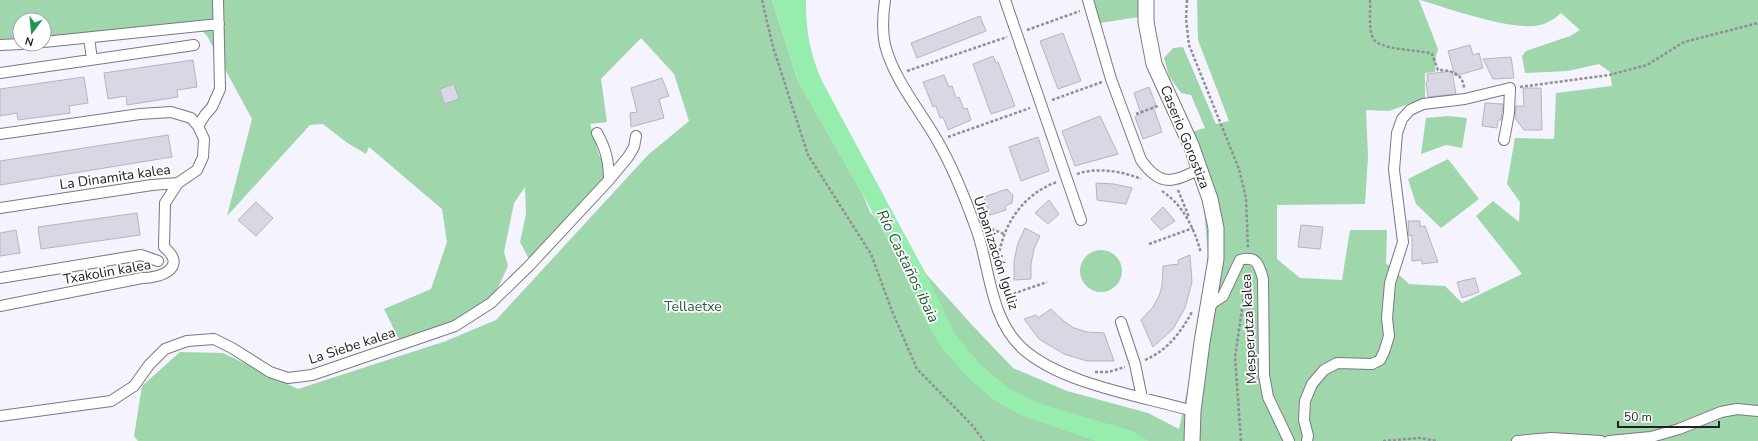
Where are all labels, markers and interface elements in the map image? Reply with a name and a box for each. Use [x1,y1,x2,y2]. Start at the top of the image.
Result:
north arrow [12,12,52,52]
text: N [23,33,35,49]
street label: Caserio Gorostiza [1156,83,1214,191]
street label: La Dinamita kalea [58,160,172,194]
street label: Urbanización Iguliz [969,194,1023,313]
water label: Río Castaños ibaia [872,206,944,326]
street label: Txakolin kalea [62,255,152,289]
street label: Mesperutza kalea [1237,273,1261,385]
park label: Tellaetxe [664,297,722,316]
street label: La Siebe kalea [306,323,398,369]
scale bar [1618,403,1719,429]
text: 50 m [1624,409,1652,425]

